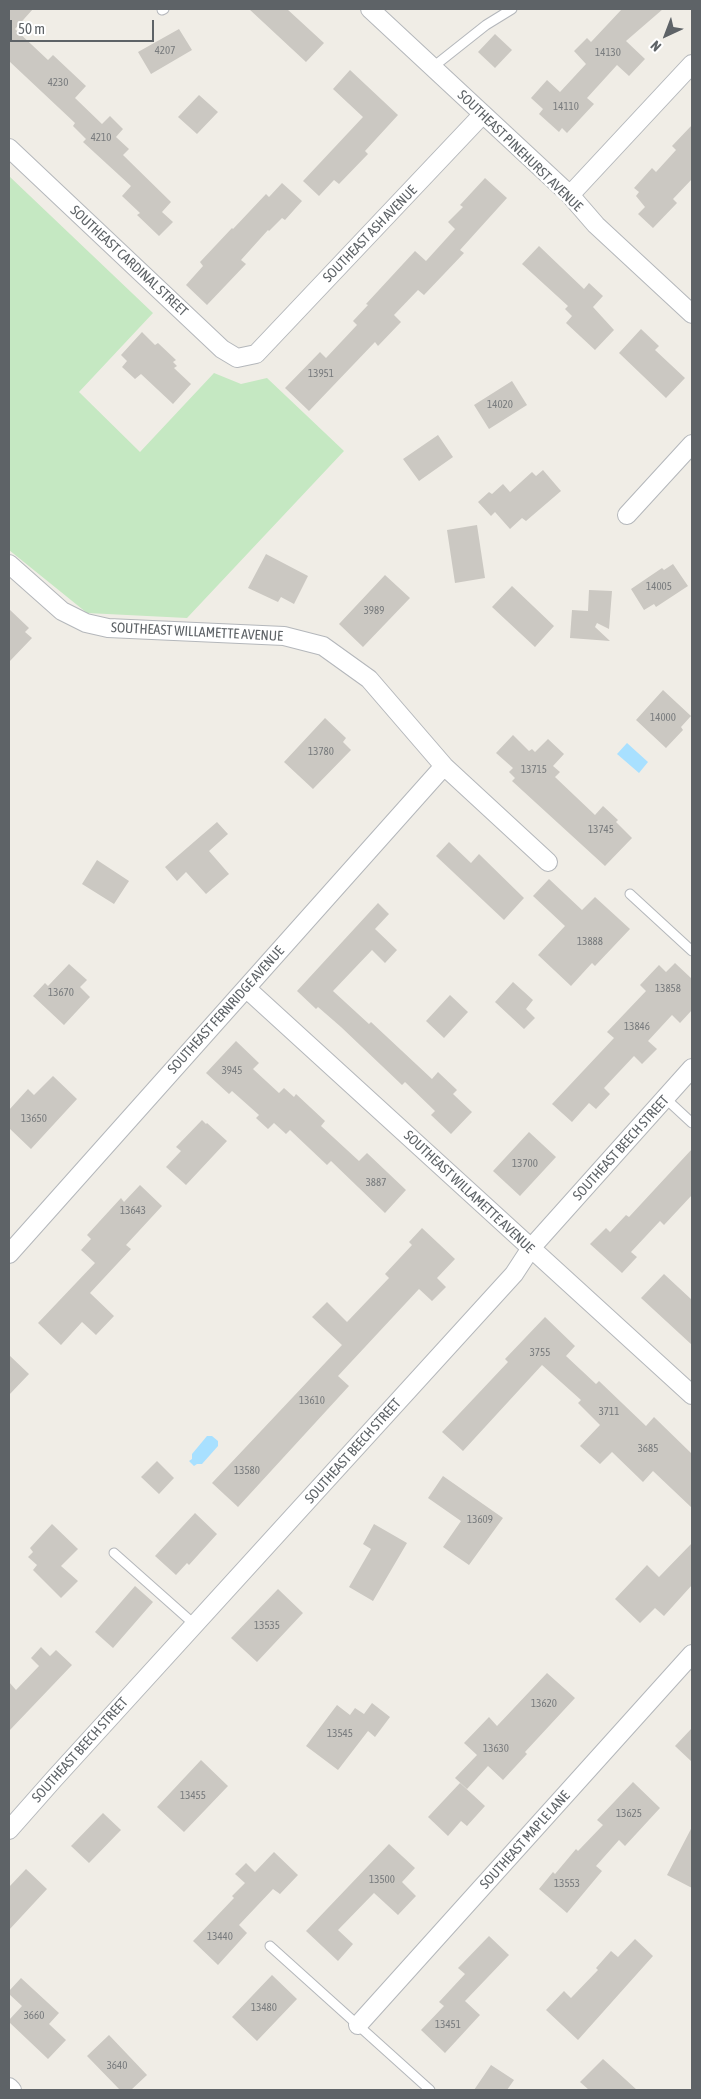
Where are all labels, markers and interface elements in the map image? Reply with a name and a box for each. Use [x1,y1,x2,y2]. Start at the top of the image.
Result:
scale bar [12,10,156,42]
north arrow [641,10,691,60]
text: 50 m [18,20,45,37]
text: N [647,37,664,55]
house number: 4207 [155,44,175,58]
house number: 14130 [595,46,621,60]
house number: 4230 [48,76,68,90]
street label: SOUTHEAST PINEHURST AVENUE [454,87,586,215]
house number: 14110 [553,100,579,114]
house number: 4210 [91,131,111,145]
street label: SOUTHEAST ASH AVENUE [319,182,421,286]
street label: SOUTHEAST CARDINAL STREET [67,202,191,320]
house number: 13951 [308,367,334,381]
house number: 14020 [487,398,513,412]
house number: 14005 [646,580,672,594]
house number: 3989 [364,604,384,618]
street label: SOUTHEAST WILLAMETTE AVENUE [111,619,283,645]
house number: 14000 [650,711,676,725]
house number: 13780 [308,745,334,759]
house number: 13715 [521,763,547,777]
house number: 13745 [588,823,614,837]
house number: 13888 [577,935,603,949]
street label: SOUTHEAST FERNRIDGE AVENUE [164,943,288,1077]
house number: 13858 [655,982,681,996]
house number: 13670 [48,986,74,1000]
house number: 13846 [624,1020,650,1034]
house number: 3945 [222,1064,242,1078]
street label: SOUTHEAST BEECH STREET [569,1092,673,1204]
house number: 13650 [21,1112,47,1126]
street label: SOUTHEAST WILLAMETTE AVENUE [400,1127,538,1257]
house number: 13700 [512,1157,538,1171]
house number: 3887 [366,1176,386,1190]
house number: 13643 [120,1204,146,1218]
house number: 3755 [530,1346,550,1360]
house number: 13610 [299,1394,325,1408]
street label: SOUTHEAST BEECH STREET [301,1395,405,1507]
house number: 3711 [599,1405,619,1419]
house number: 3685 [638,1442,658,1456]
house number: 13580 [234,1464,260,1478]
house number: 13609 [467,1513,493,1527]
house number: 13535 [254,1619,280,1633]
street label: SOUTHEAST BEECH STREET [28,1694,132,1806]
house number: 13620 [531,1697,557,1711]
house number: 13545 [327,1727,353,1741]
house number: 13630 [483,1742,509,1756]
street label: SOUTHEAST MAPLE LANE [477,1787,573,1893]
house number: 13455 [180,1789,206,1803]
house number: 13625 [616,1807,642,1821]
house number: 13500 [369,1873,395,1887]
house number: 13553 [554,1877,580,1891]
house number: 13440 [207,1930,233,1944]
house number: 13480 [251,2001,277,2015]
house number: 3660 [24,2009,44,2023]
house number: 13451 [435,2018,461,2032]
house number: 3640 [107,2059,127,2073]

